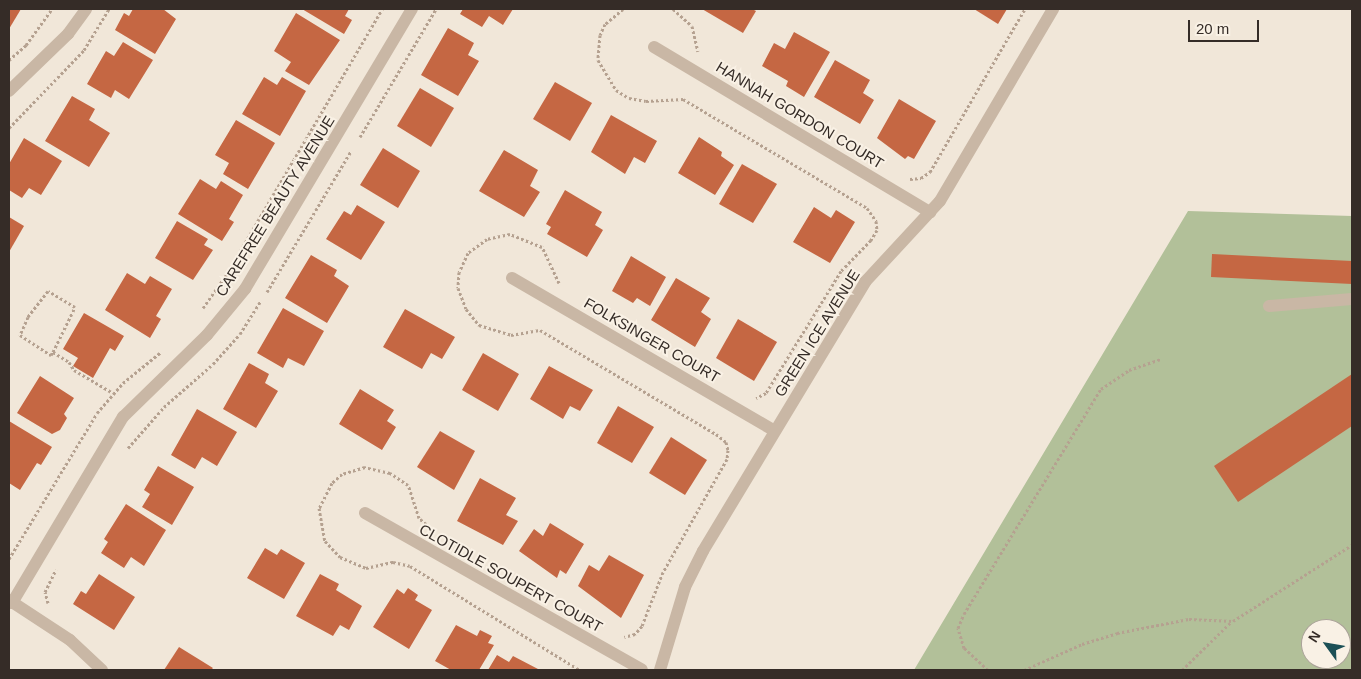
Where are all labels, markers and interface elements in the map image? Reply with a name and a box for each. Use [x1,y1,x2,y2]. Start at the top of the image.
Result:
scale bar [1191,10,1262,42]
text: 20 m [1196,20,1229,37]
street label: HANNAH GORDON COURT [713,58,887,172]
street label: CAREFREE BEAUTY AVENUE [212,112,338,300]
street label: GREEN ICE AVENUE [770,266,864,400]
street label: FOLKSINGER COURT [581,294,723,386]
street label: CLOTIDLE SOUPERT COURT [416,520,606,636]
north arrow [1301,619,1351,669]
text: N [1305,628,1324,645]

